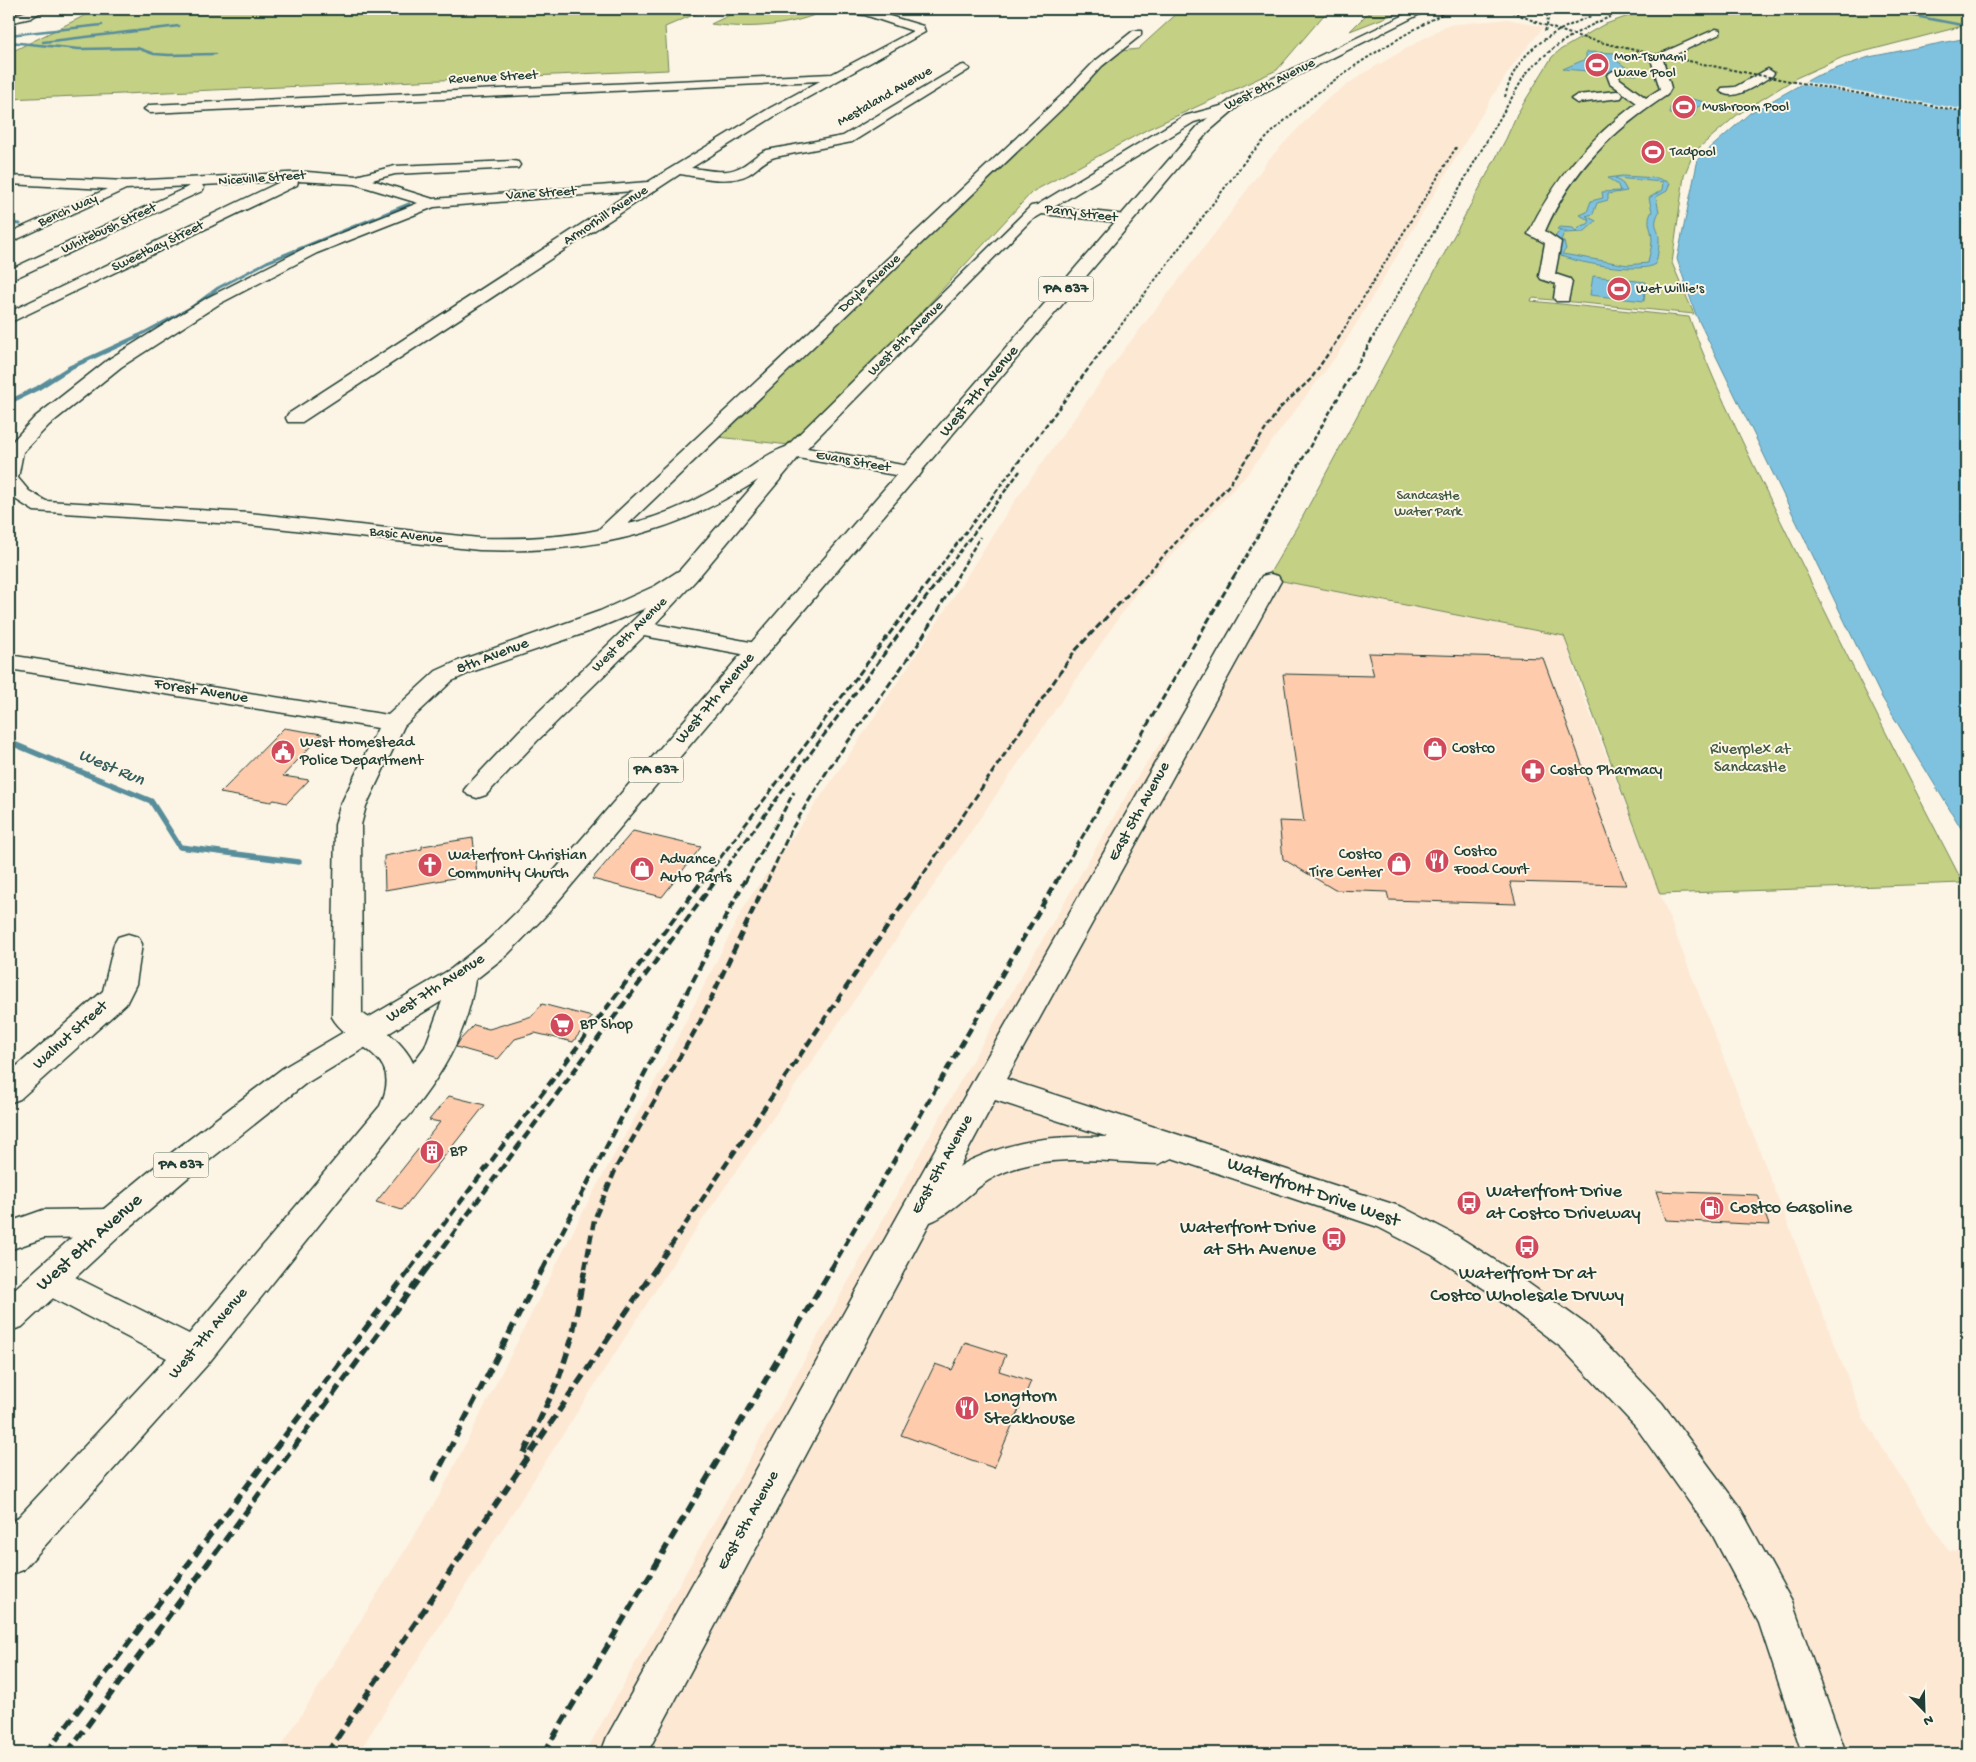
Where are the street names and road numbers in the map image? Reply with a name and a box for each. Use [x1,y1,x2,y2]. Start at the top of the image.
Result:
street label: West 8th Avenue [1222,54,1319,115]
street label: Mestaland Avenue [835,63,936,131]
street label: Revenue Street [448,67,539,89]
street label: Niceville Street [218,167,307,191]
street label: Armorhill Avenue [560,182,652,250]
street label: Vane Street [504,183,578,205]
street label: Bench Way [35,190,100,232]
street label: Whitebush Street [59,199,160,258]
street label: Parry Street [1043,201,1120,227]
street label: Sweetbay Street [109,217,208,277]
street label: Doyle Avenue [835,250,905,318]
road number: PA 837 [1038,276,1094,302]
street label: West 8th Avenue [865,297,948,380]
street label: West 7th Avenue [936,342,1024,442]
street label: Evans Street [815,447,893,477]
street label: Basic Avenue [368,524,444,548]
street label: West 8th Avenue [589,593,672,676]
street label: 8th Avenue [454,634,532,679]
street label: West 7th Avenue [672,649,760,749]
street label: Forest Avenue [152,675,250,709]
road number: PA 837 [628,758,684,782]
street label: East 5th Avenue [1105,758,1175,865]
street label: West 7th Avenue [383,950,489,1028]
street label: Walnut Street [30,996,113,1075]
street label: East 5th Avenue [908,1111,978,1218]
road number: PA 837 [154,1152,208,1178]
street label: Waterfront Drive West [1224,1153,1405,1234]
street label: West 8th Avenue [32,1189,148,1297]
street label: West 7th Avenue [165,1284,253,1384]
street label: East 5th Avenue [714,1467,784,1574]

